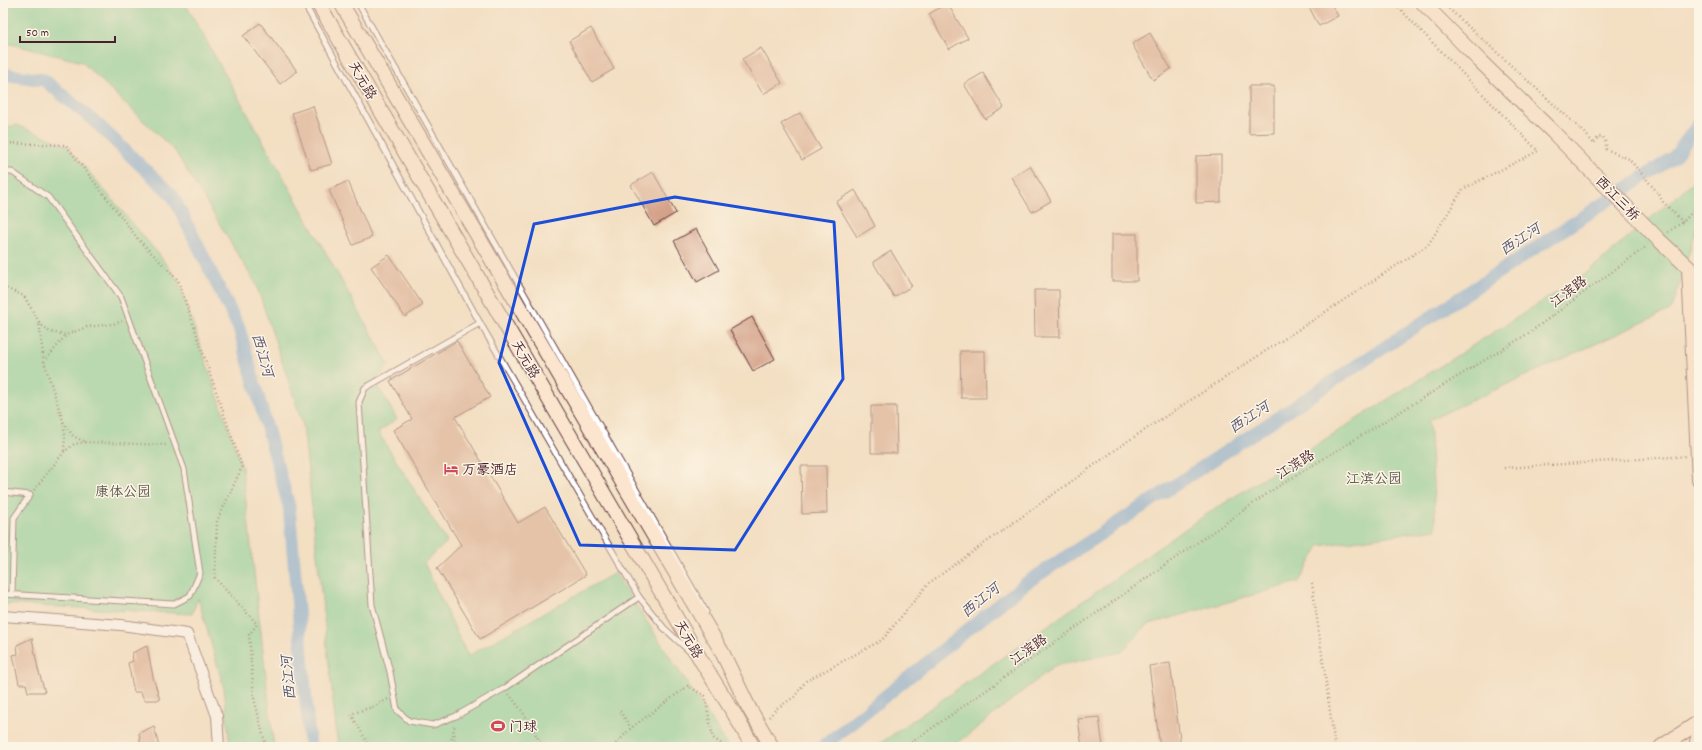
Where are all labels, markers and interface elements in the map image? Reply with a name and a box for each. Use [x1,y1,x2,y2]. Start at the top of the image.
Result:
scale bar [20,18,115,44]
text: 50 m [26,25,49,42]
street label: 天元路 [342,58,380,104]
street label: 西江三桥 [1590,172,1643,226]
water label: 西江河 [1496,218,1548,262]
street label: 江滨路 [1546,272,1592,313]
water label: 西江河 [244,331,279,383]
street label: 天元路 [505,337,543,383]
water label: 西江河 [1225,396,1277,440]
street label: 江滨路 [1273,446,1319,485]
hotel icon: 万豪酒店 [443,461,459,477]
place label: 万豪酒店 [462,461,518,481]
park label: 江滨公园 [1346,470,1402,490]
park label: 康体公园 [95,483,151,503]
water label: 西江河 [957,577,1008,624]
street label: 天元路 [668,617,706,663]
street label: 江滨路 [1006,630,1052,671]
water label: 西江河 [277,651,303,701]
sports icon: 门球 [490,718,506,734]
place label: 门球 [509,718,538,738]

